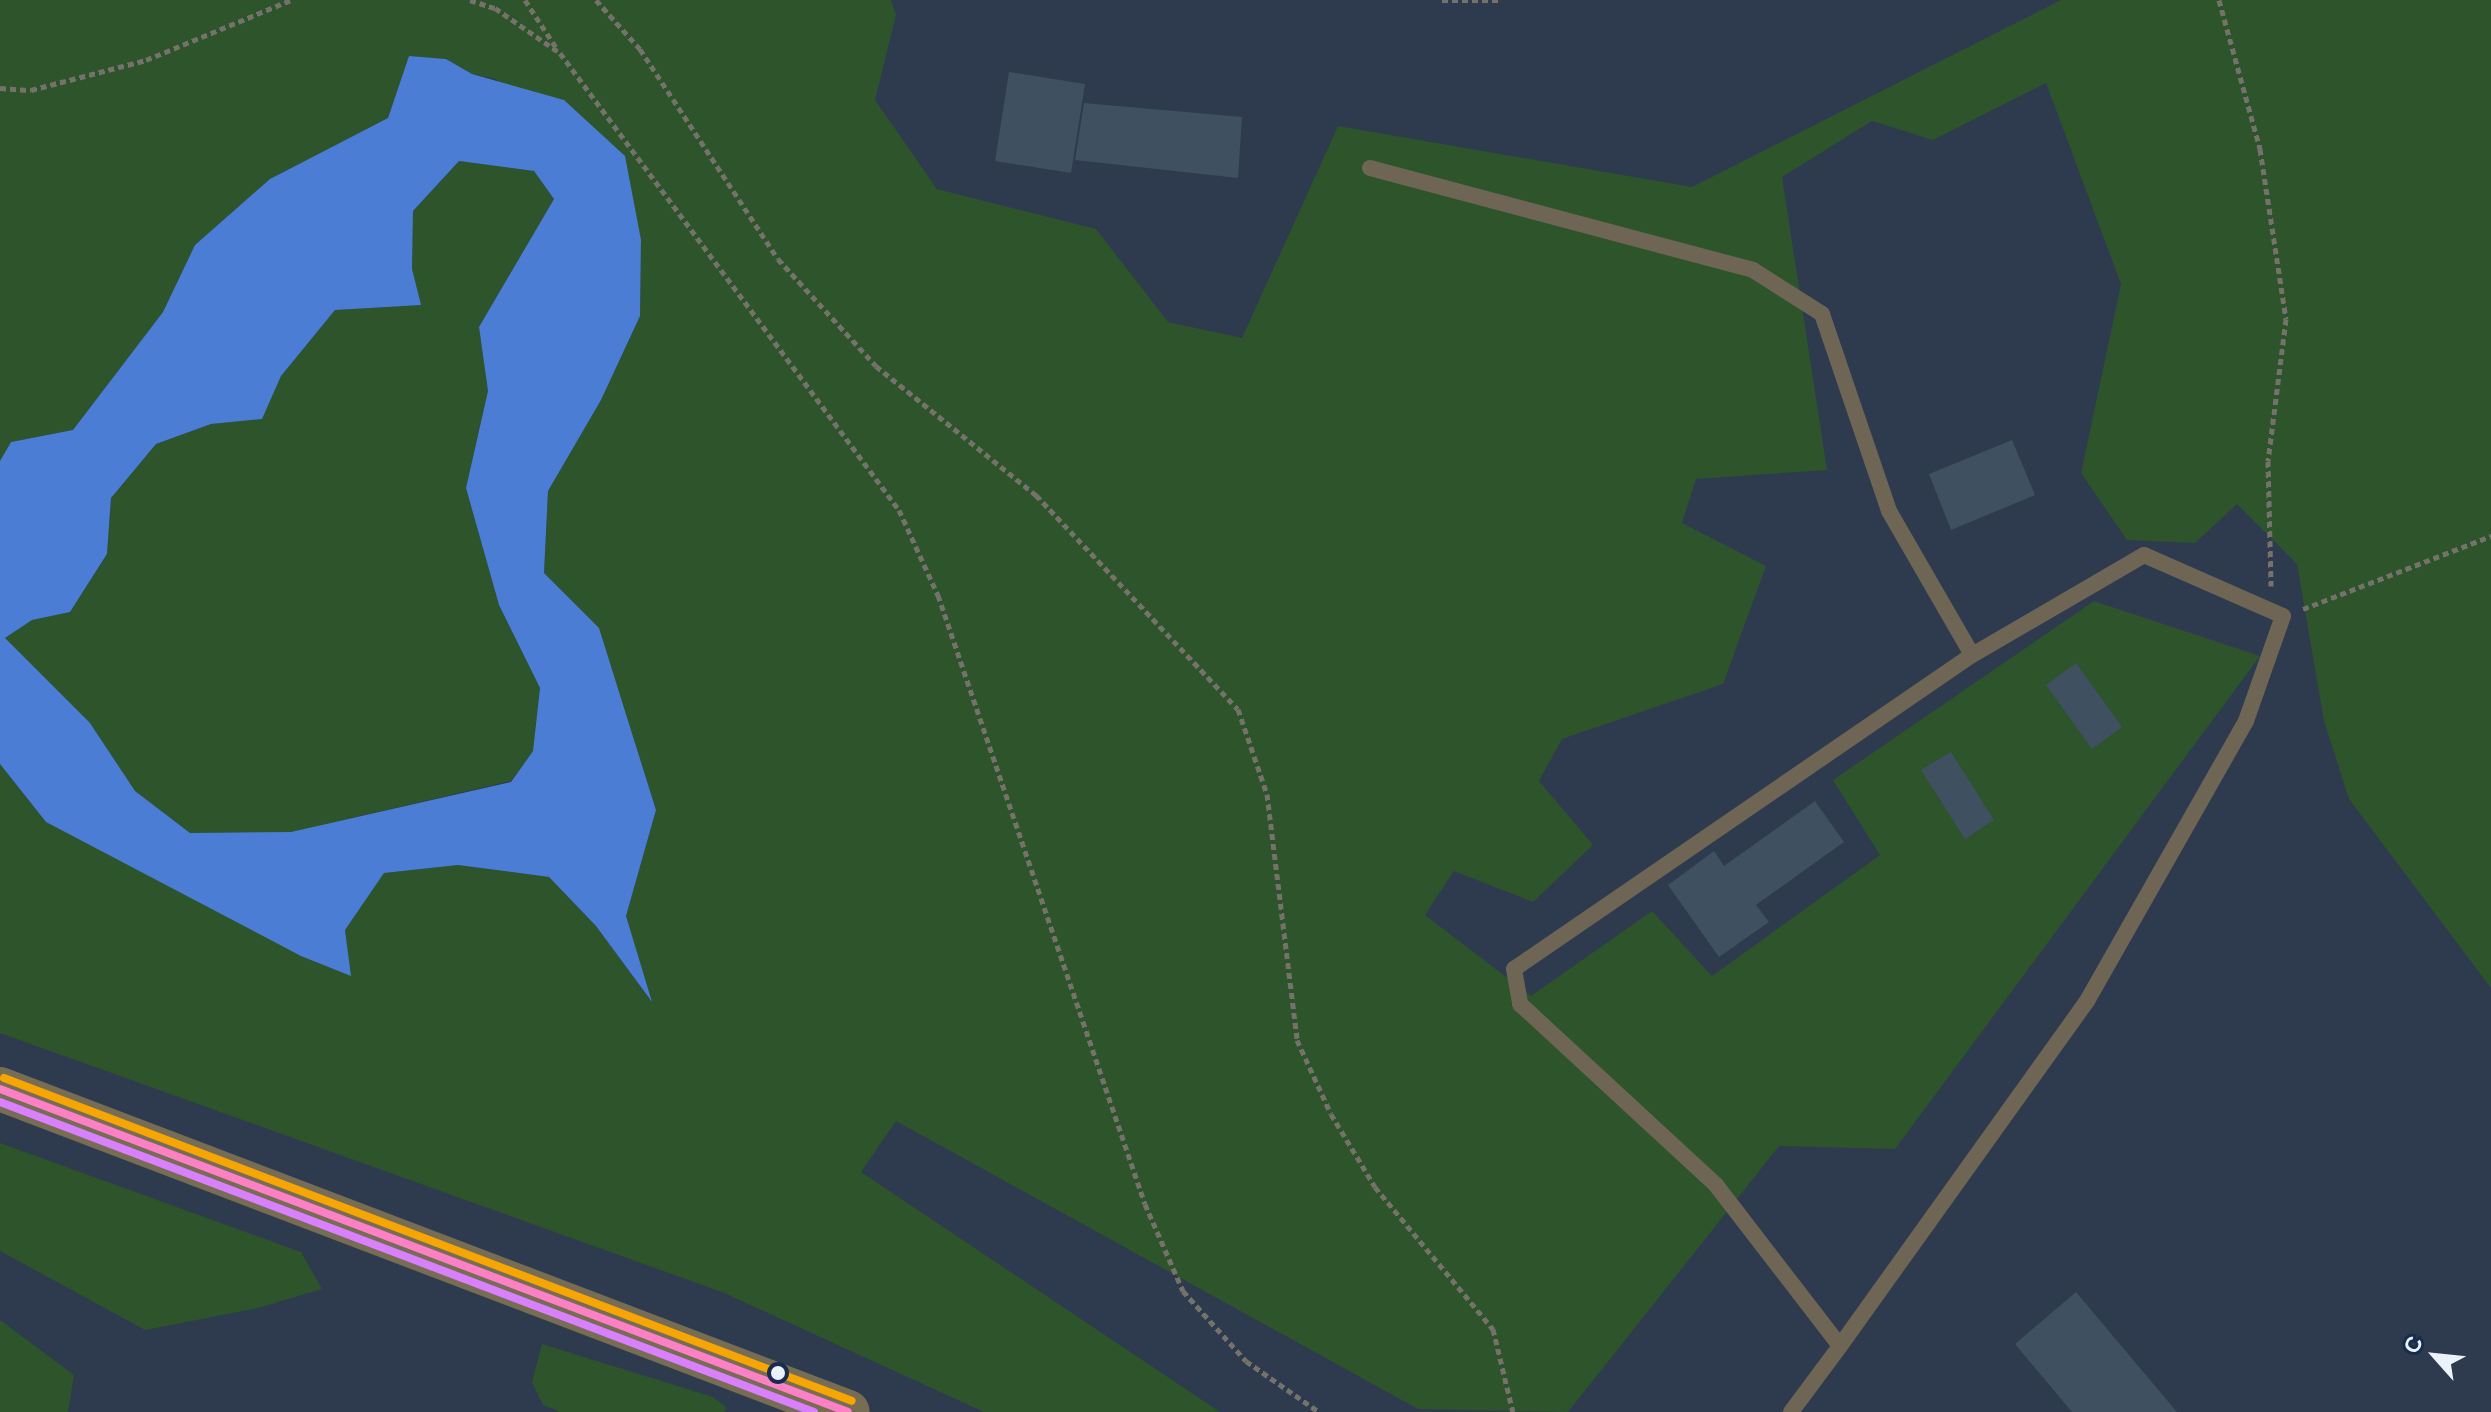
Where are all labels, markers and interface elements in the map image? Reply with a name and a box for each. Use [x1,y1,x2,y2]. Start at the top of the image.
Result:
north arrow [2395,1316,2475,1396]
text: С [2398,1332,2428,1358]
unlabelled marker [770,1365,786,1381]

